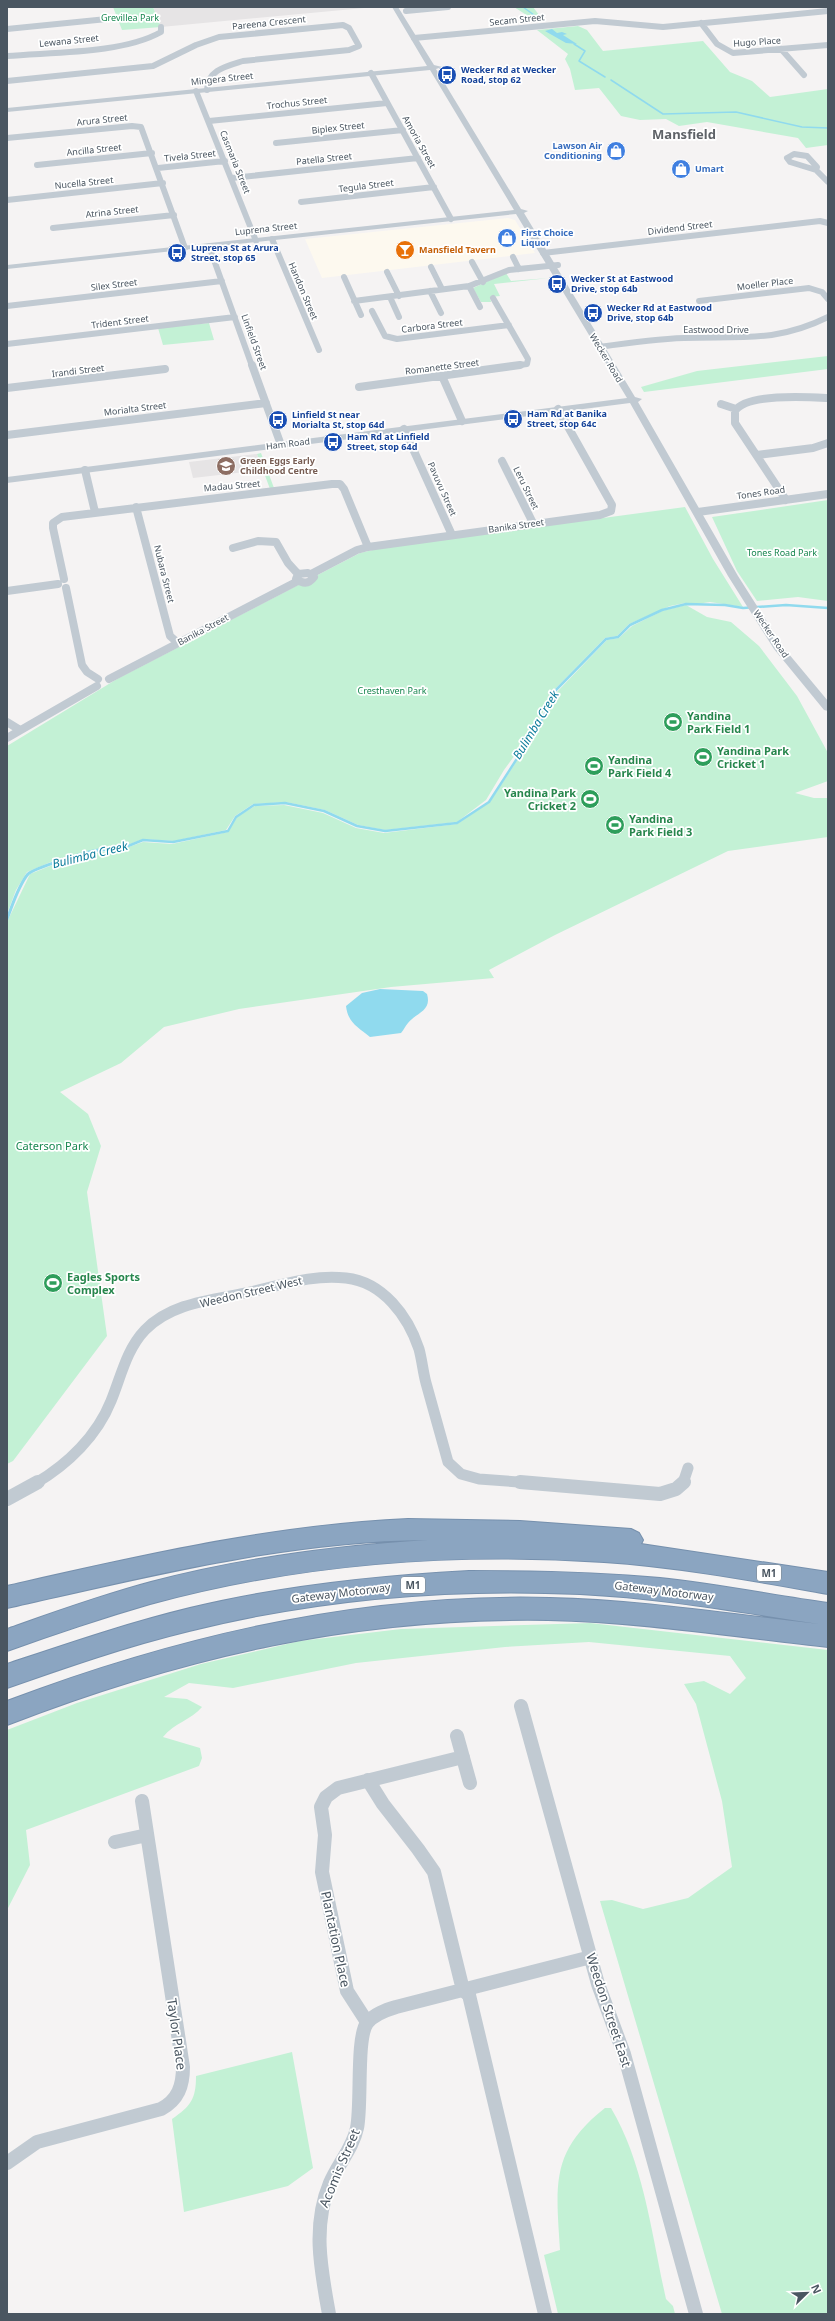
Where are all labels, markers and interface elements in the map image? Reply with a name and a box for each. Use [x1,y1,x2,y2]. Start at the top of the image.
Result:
street label: Secam Street [489,10,546,29]
park label: Grevillea Park [101,11,159,24]
street label: Pareena Crescent [231,12,307,33]
street label: Lewana Street [39,31,100,50]
street label: Hugo Place [733,33,781,50]
place label: Wecker Rd at Wecker Road, stop 62 [461,63,556,86]
bus stop icon: Wecker Rd at Wecker Road, stop 62 [436,64,458,86]
street label: Mingera Street [190,69,255,88]
street label: Trochus Street [266,93,329,112]
street label: Arura Street [76,110,129,129]
street label: Amoria Street [400,113,440,171]
street label: Biplex Street [311,118,366,137]
district label: Mansfield [652,125,716,143]
street label: Casmaria Street [217,128,254,196]
place label: Lawson Air Conditioning [544,139,602,162]
street label: Ancilla Street [66,140,123,159]
shop icon: Lawson Air Conditioning [605,140,627,162]
street label: Tivela Street [163,146,217,165]
street label: Patella Street [295,149,353,168]
shop icon: Umart [670,158,692,180]
place label: Umart [695,162,724,175]
street label: Nucella Street [54,173,115,192]
street label: Tegula Street [338,176,395,195]
street label: Atrina Street [85,202,140,221]
street label: Dividend Street [647,217,714,238]
street label: Luprena Street [234,219,298,238]
place label: First Choice Liquor [521,226,573,249]
shop icon: First Choice Liquor [496,227,518,249]
bar icon: Mansfield Tavern [394,239,416,261]
place label: Luprena St at Arura Street, stop 65 [191,241,279,264]
bus stop icon: Luprena St at Arura Street, stop 65 [166,242,188,264]
place label: Mansfield Tavern [419,243,496,256]
street label: Handon Street [286,260,322,322]
place label: Wecker St at Eastwood Drive, stop 64b [571,272,674,295]
bus stop icon: Wecker St at Eastwood Drive, stop 64b [546,273,568,295]
street label: Moeller Place [736,274,794,293]
street label: Silex Street [90,275,139,294]
place label: Wecker Rd at Eastwood Drive, stop 64b [607,301,712,324]
bus stop icon: Wecker Rd at Eastwood Drive, stop 64b [582,302,604,324]
street label: Trident Street [91,311,150,331]
street label: Linfield Street [238,312,271,372]
street label: Carbora Street [401,315,464,336]
street label: Eastwood Drive [683,323,749,336]
street label: Wecker Road [587,331,626,385]
street label: Romanette Street [404,355,480,377]
street label: Irandi Street [51,361,106,380]
street label: Morialta Street [103,398,168,419]
place label: Ham Rd at Banika Street, stop 64c [527,407,607,430]
place label: Linfield St near Morialta St, stop 64d [292,408,385,431]
bus stop icon: Ham Rd at Banika Street, stop 64c [502,408,524,430]
bus stop icon: Linfield St near Morialta St, stop 64d [267,409,289,431]
place label: Ham Rd at Linfield Street, stop 64d [347,430,430,453]
bus stop icon: Ham Rd at Linfield Street, stop 64d [322,431,344,453]
street label: Ham Road [265,434,311,453]
place label: Green Eggs Early Childhood Centre [240,454,318,477]
school or university icon: Green Eggs Early Childhood Centre [215,455,237,477]
street label: Pavuvu Street [425,460,461,519]
street label: Leru Street [510,464,543,512]
street label: Madau Street [203,476,262,494]
street label: Tones Road [736,483,786,502]
street label: Banika Street [487,515,545,536]
street label: Nubara Street [151,544,178,605]
park label: Tones Road Park [747,546,817,559]
street label: Wecker Road [751,607,792,660]
street label: Banika Street [175,610,231,648]
park label: Cresthaven Park [357,684,427,697]
water label: Bulimba Creek [508,686,563,762]
place label: Yandina Park Field 1 [687,708,750,736]
sports icon: Yandina Park Field 1 [662,711,684,733]
place label: Yandina Park Cricket 1 [717,743,789,771]
sports icon: Yandina Park Cricket 1 [692,746,714,768]
place label: Yandina Park Field 4 [608,752,672,780]
sports icon: Yandina Park Field 4 [583,755,605,777]
place label: Yandina Park Cricket 2 [504,785,576,813]
sports icon: Yandina Park Cricket 2 [579,788,601,810]
place label: Yandina Park Field 3 [629,811,692,839]
sports icon: Yandina Park Field 3 [604,814,626,836]
water label: Bulimba Creek [50,837,130,872]
park label: Caterson Park [16,1138,88,1153]
place label: Eagles Sports Complex [67,1269,141,1297]
sports icon: Eagles Sports Complex [42,1272,64,1294]
street label: Weedon Street West [198,1272,304,1311]
road number: M1 [757,1565,781,1581]
road number: M1 [401,1577,425,1593]
street label: Gateway Motorway [614,1577,715,1604]
street label: Gateway Motorway [291,1579,392,1606]
street label: Plantation Place [317,1889,355,1989]
street label: Weedon Street East [582,1951,636,2070]
street label: Taylor Place [163,1997,191,2071]
street label: Acomis Street [314,2126,364,2210]
north arrow [787,2273,827,2313]
text: N [808,2282,825,2296]

